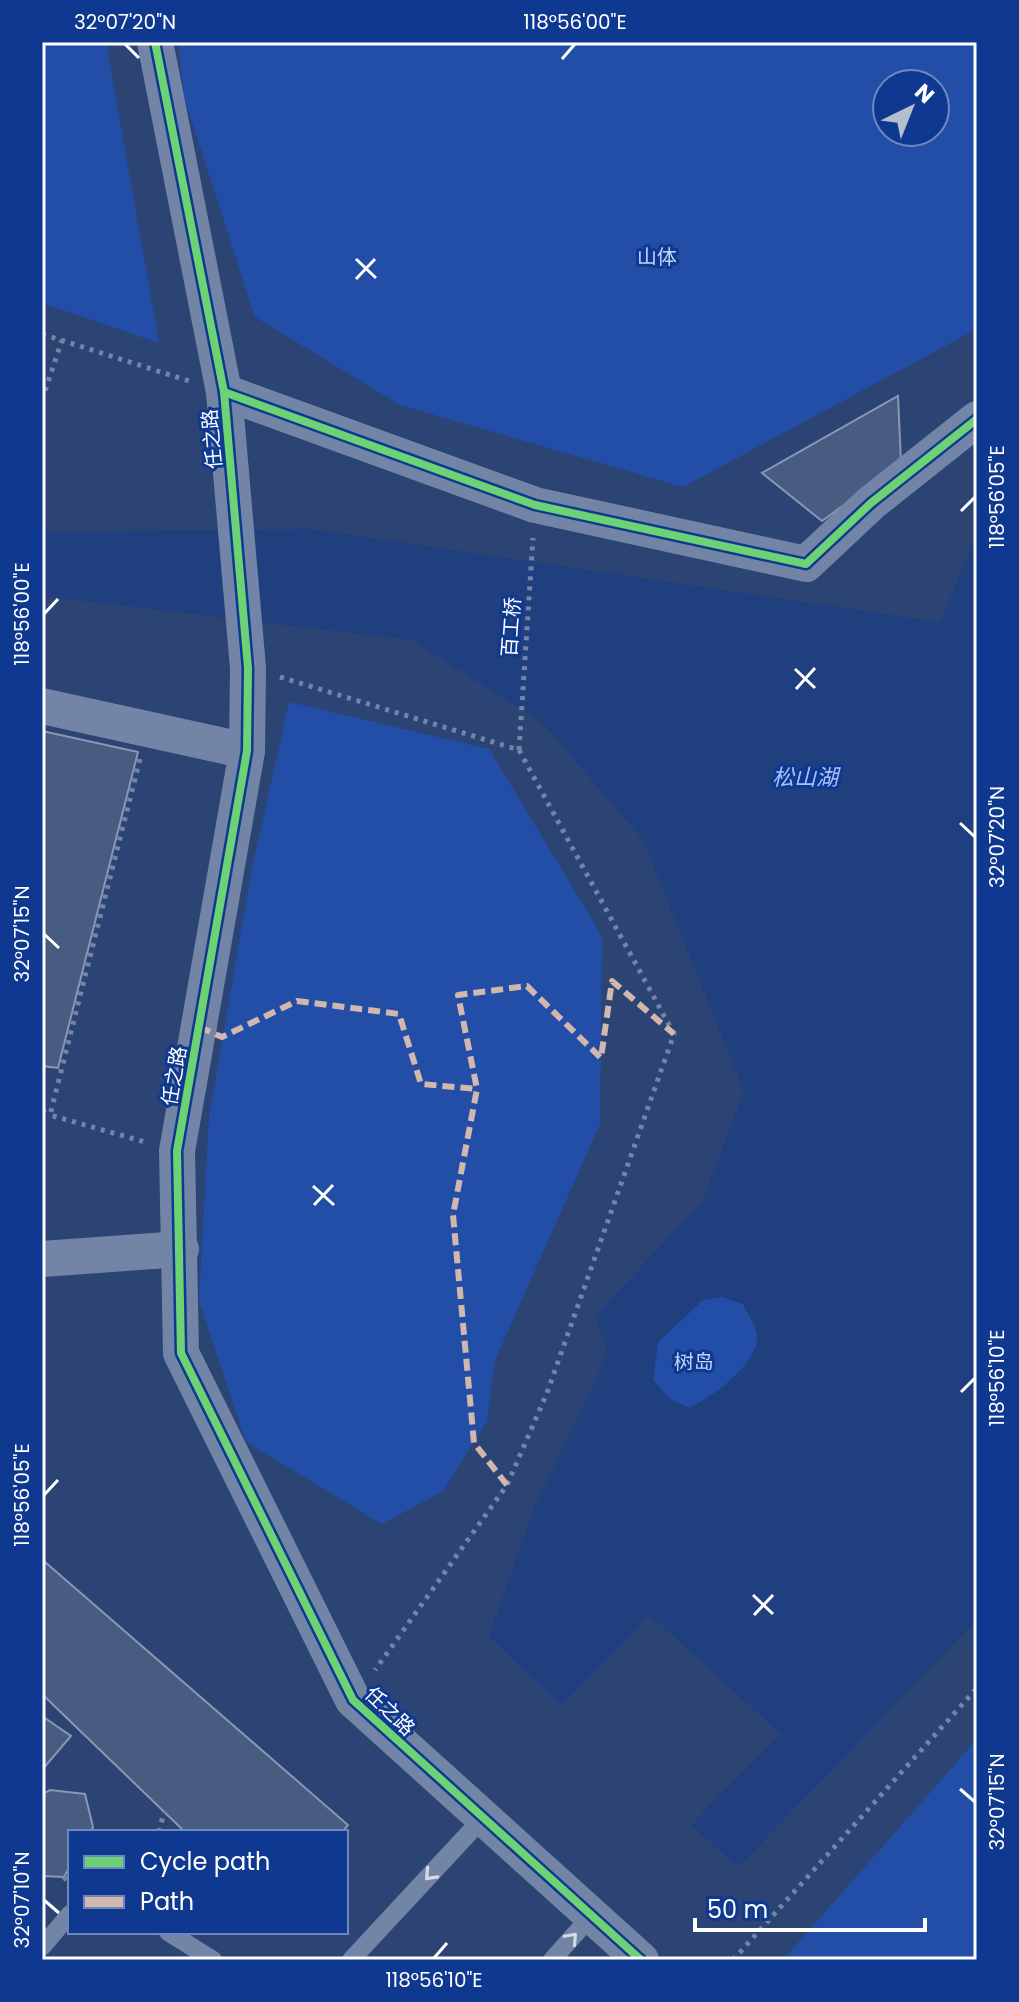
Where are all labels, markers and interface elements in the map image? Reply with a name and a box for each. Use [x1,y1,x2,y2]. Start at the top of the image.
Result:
text: 32°07'20"N [74,8,176,36]
text: 118°56'00"E [523,8,627,36]
north arrow [871,68,951,148]
text: N [908,77,941,111]
park label: 山体 [637,243,677,271]
street label: 任之路 [195,408,229,470]
text: 118°56'05"E [983,445,1011,549]
text: 118°56'00"E [8,562,36,666]
street label: 百工桥 [495,596,527,658]
water label: 松山湖 [772,762,841,793]
text: 32°07'20"N [983,786,1011,888]
text: 32°07'15"N [8,886,36,983]
street label: 任之路 [155,1044,193,1108]
text: 118°56'10"E [983,1329,1011,1427]
park label: 树岛 [674,1348,714,1376]
text: 118°56'05"E [8,1443,36,1547]
street label: 任之路 [359,1680,421,1742]
text: 32°07'15"N [983,1754,1011,1851]
legend [68,1830,348,1934]
text: Cycle path [140,1845,270,1878]
text: 32°07'10"N [8,1852,36,1949]
one-way arrow [426,1866,440,1881]
scale bar [695,1882,925,1932]
text: Path [140,1885,194,1918]
text: 50 m [707,1893,768,1926]
one-way arrow [562,1932,577,1947]
text: 118°56'10"E [385,1966,483,1994]

